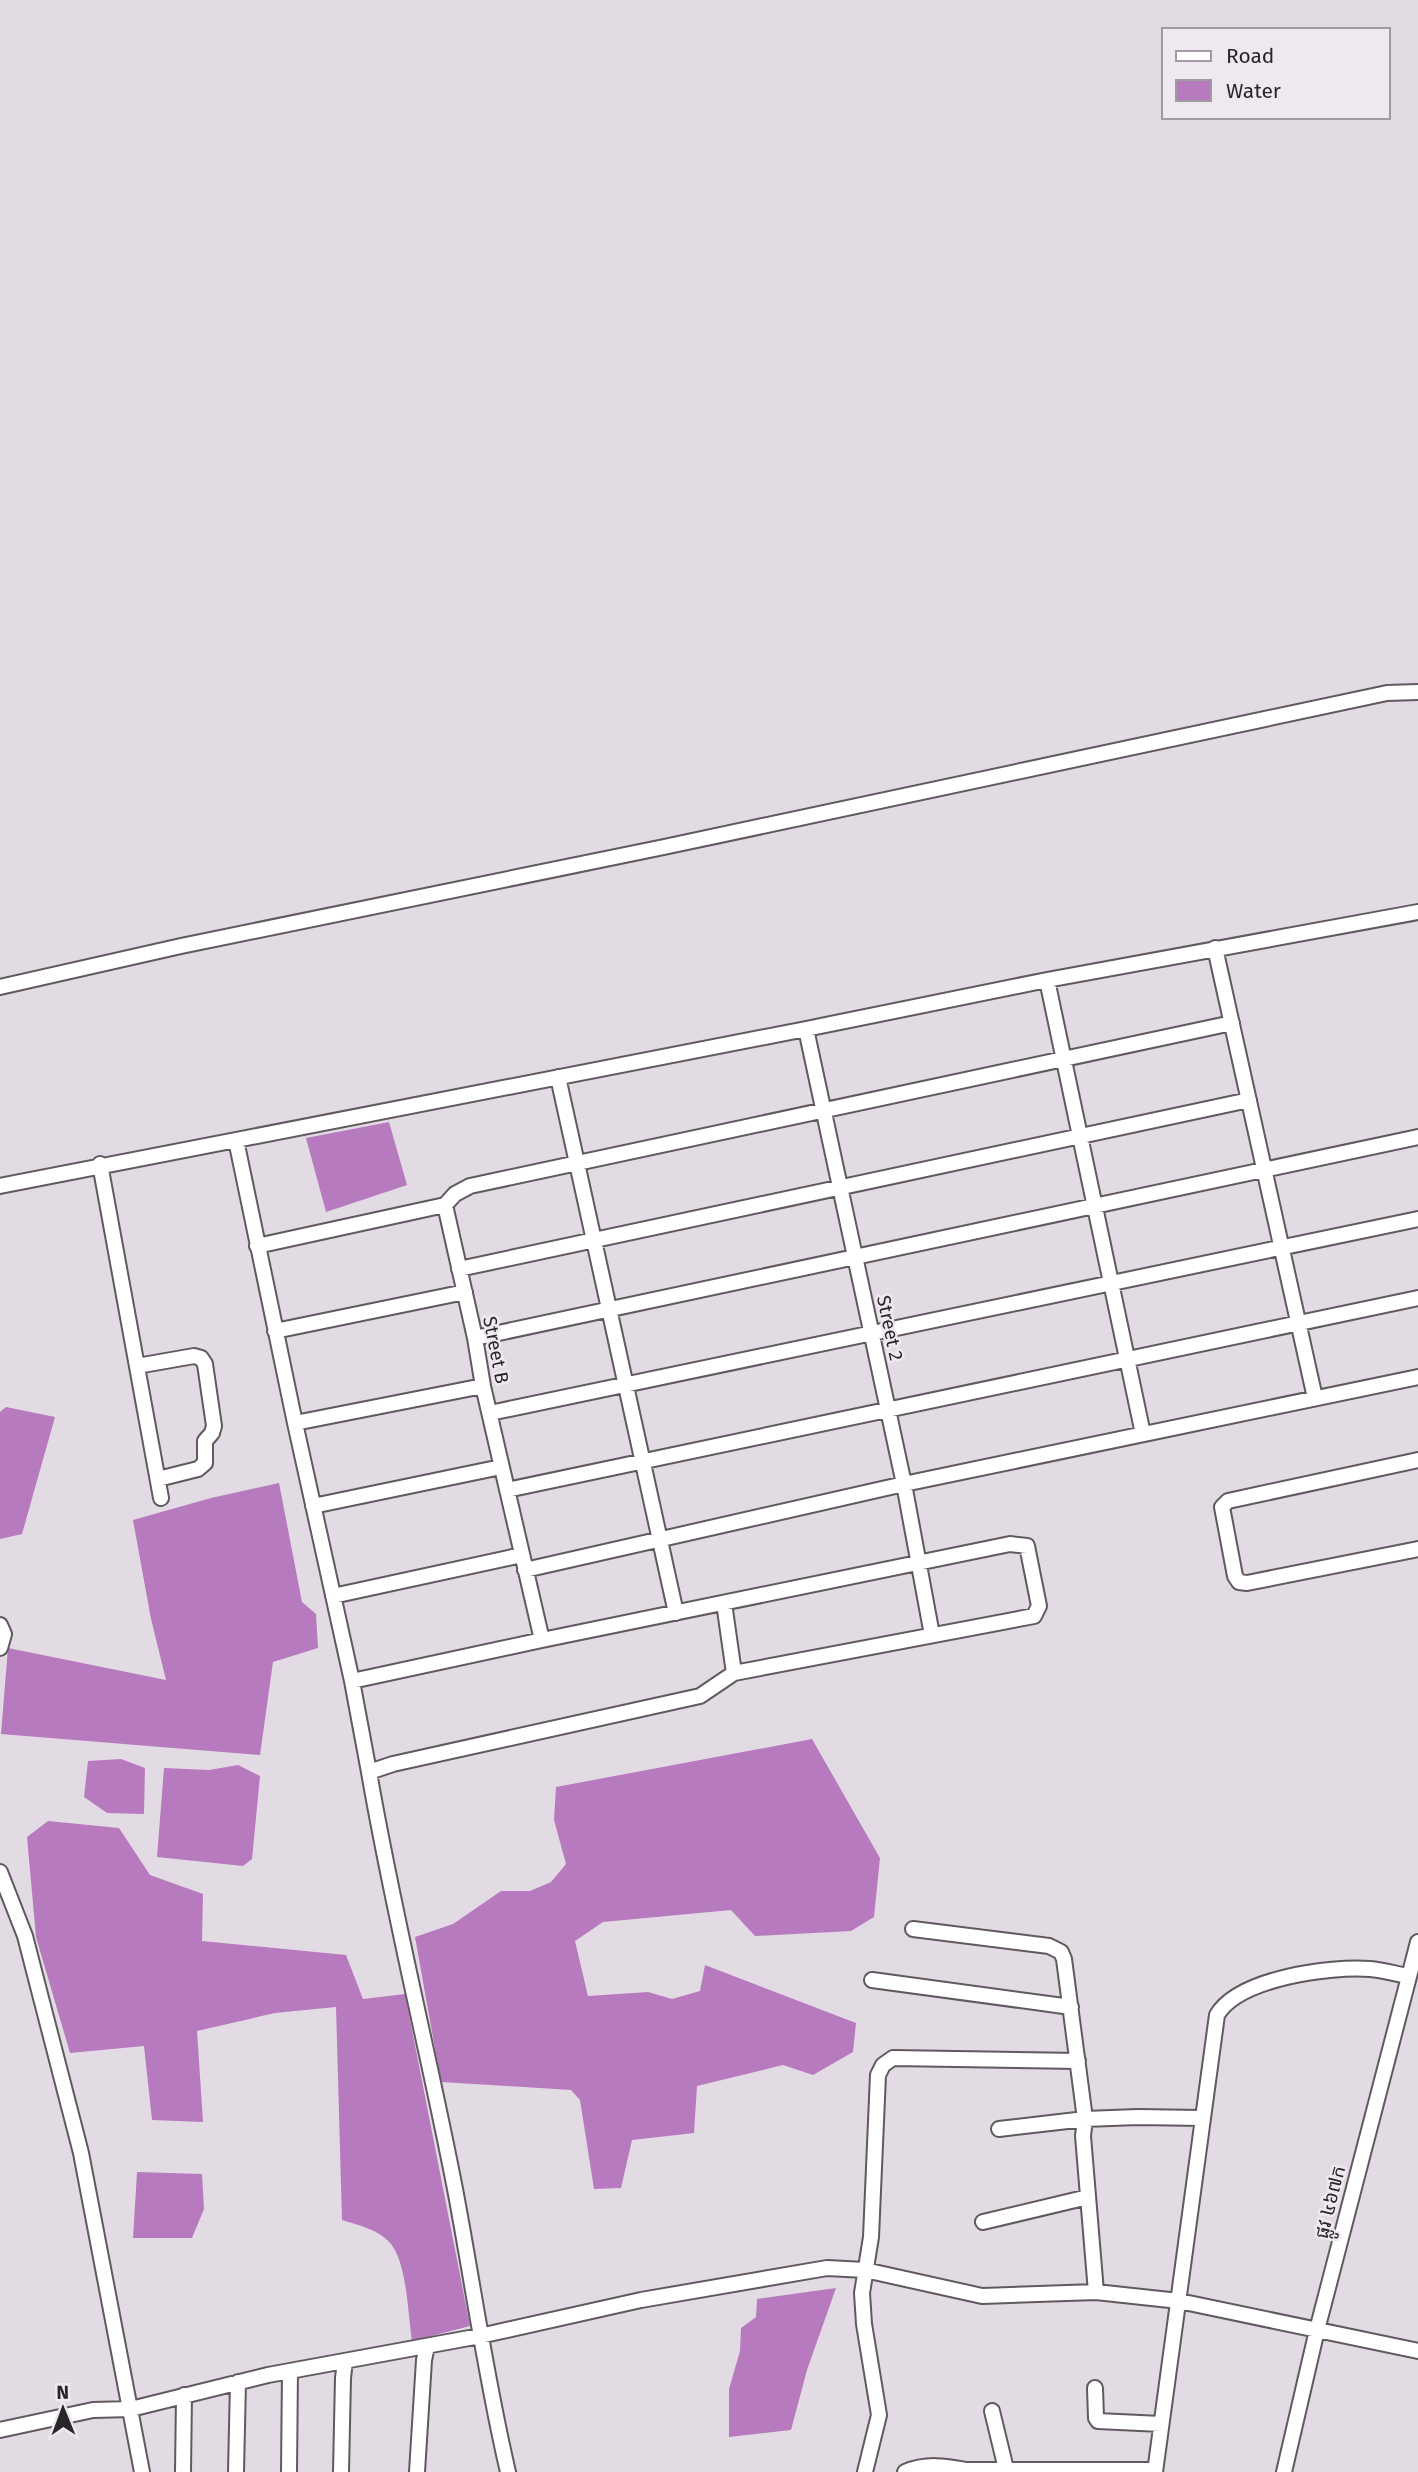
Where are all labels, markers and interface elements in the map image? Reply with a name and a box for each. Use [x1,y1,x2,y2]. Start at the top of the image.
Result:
legend [1162,28,1390,119]
text: Road [1226,43,1274,69]
text: Water [1226,78,1281,104]
street label: Street 2 [872,1293,908,1363]
street label: Street B [478,1314,514,1386]
street label: ផ្លូវ ៤៦៧ក [1310,2163,1356,2242]
north arrow [28,2374,98,2444]
text: N [56,2381,69,2404]

